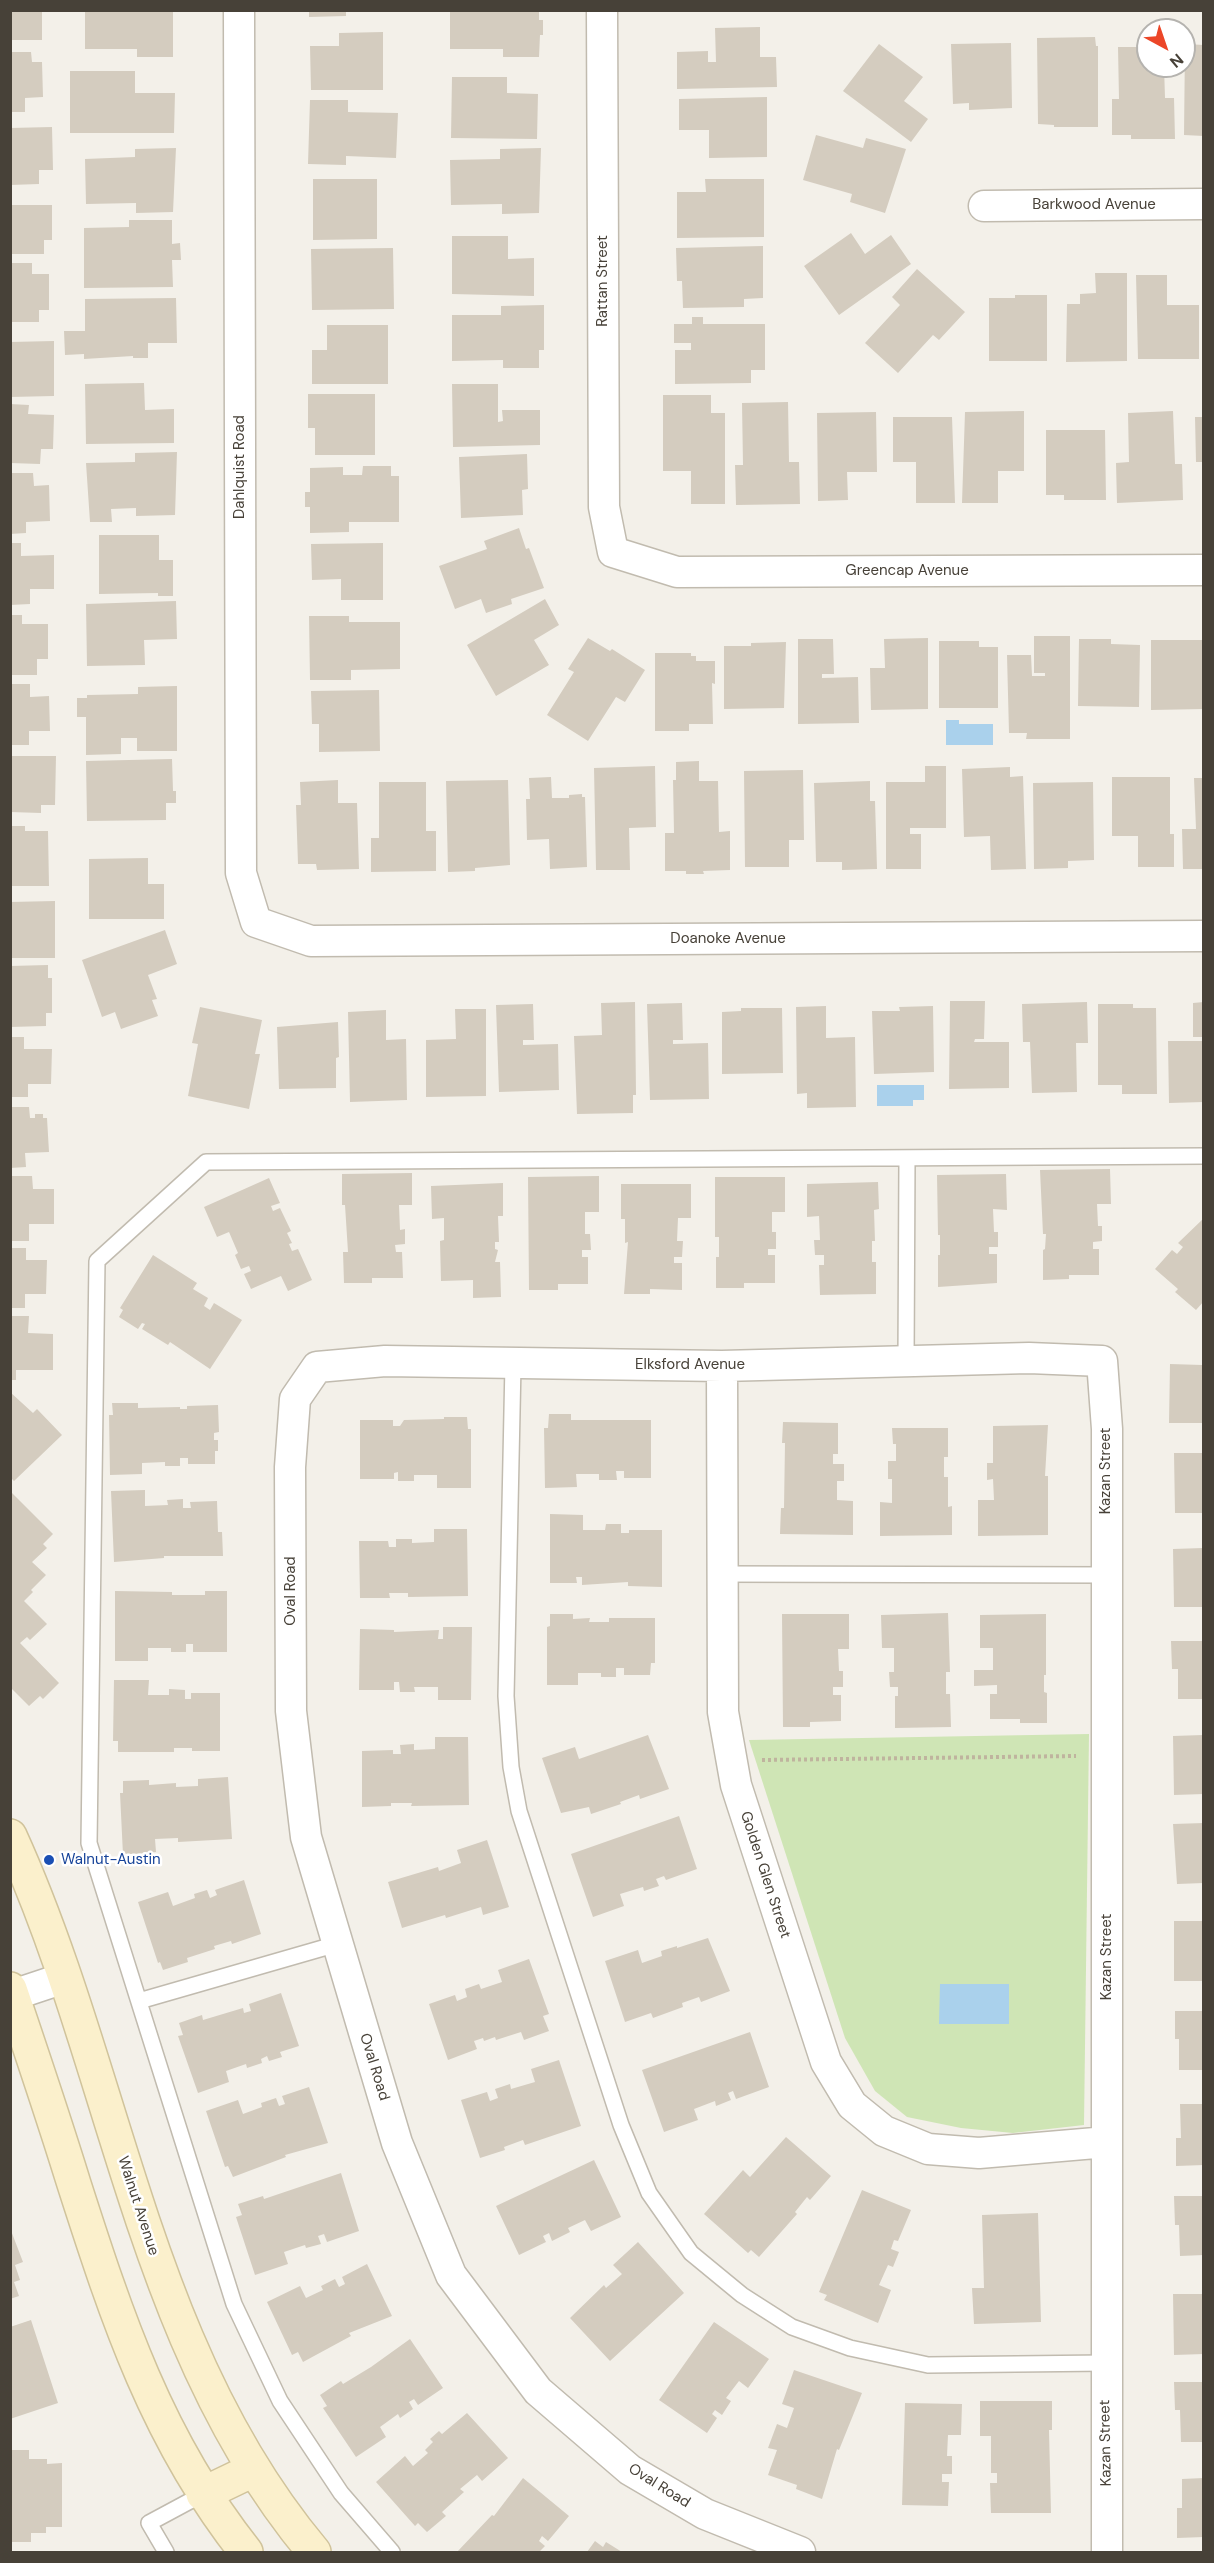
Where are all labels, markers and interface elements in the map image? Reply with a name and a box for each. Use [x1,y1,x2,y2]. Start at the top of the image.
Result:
north arrow [1136,18,1196,78]
text: N [1165,49,1188,72]
street label: Barkwood Avenue [1032,196,1156,214]
street label: Rattan Street [594,235,612,327]
street label: Dahlquist Road [231,415,249,519]
street label: Greencap Avenue [845,562,969,580]
street label: Doanoke Avenue [670,930,786,948]
street label: Elksford Avenue [635,1356,745,1374]
street label: Kazan Street [1097,1428,1115,1514]
street label: Oval Road [282,1556,300,1626]
street label: Golden Glen Street [736,1809,794,1941]
place label: Walnut-Austin [61,1851,161,1869]
marker: Walnut-Austin [42,1853,56,1867]
street label: Kazan Street [1098,1914,1116,2000]
street label: Oval Road [355,2031,393,2103]
street label: Walnut Avenue [113,2154,163,2258]
street label: Kazan Street [1096,2399,1116,2487]
street label: Oval Road [625,2460,693,2512]

